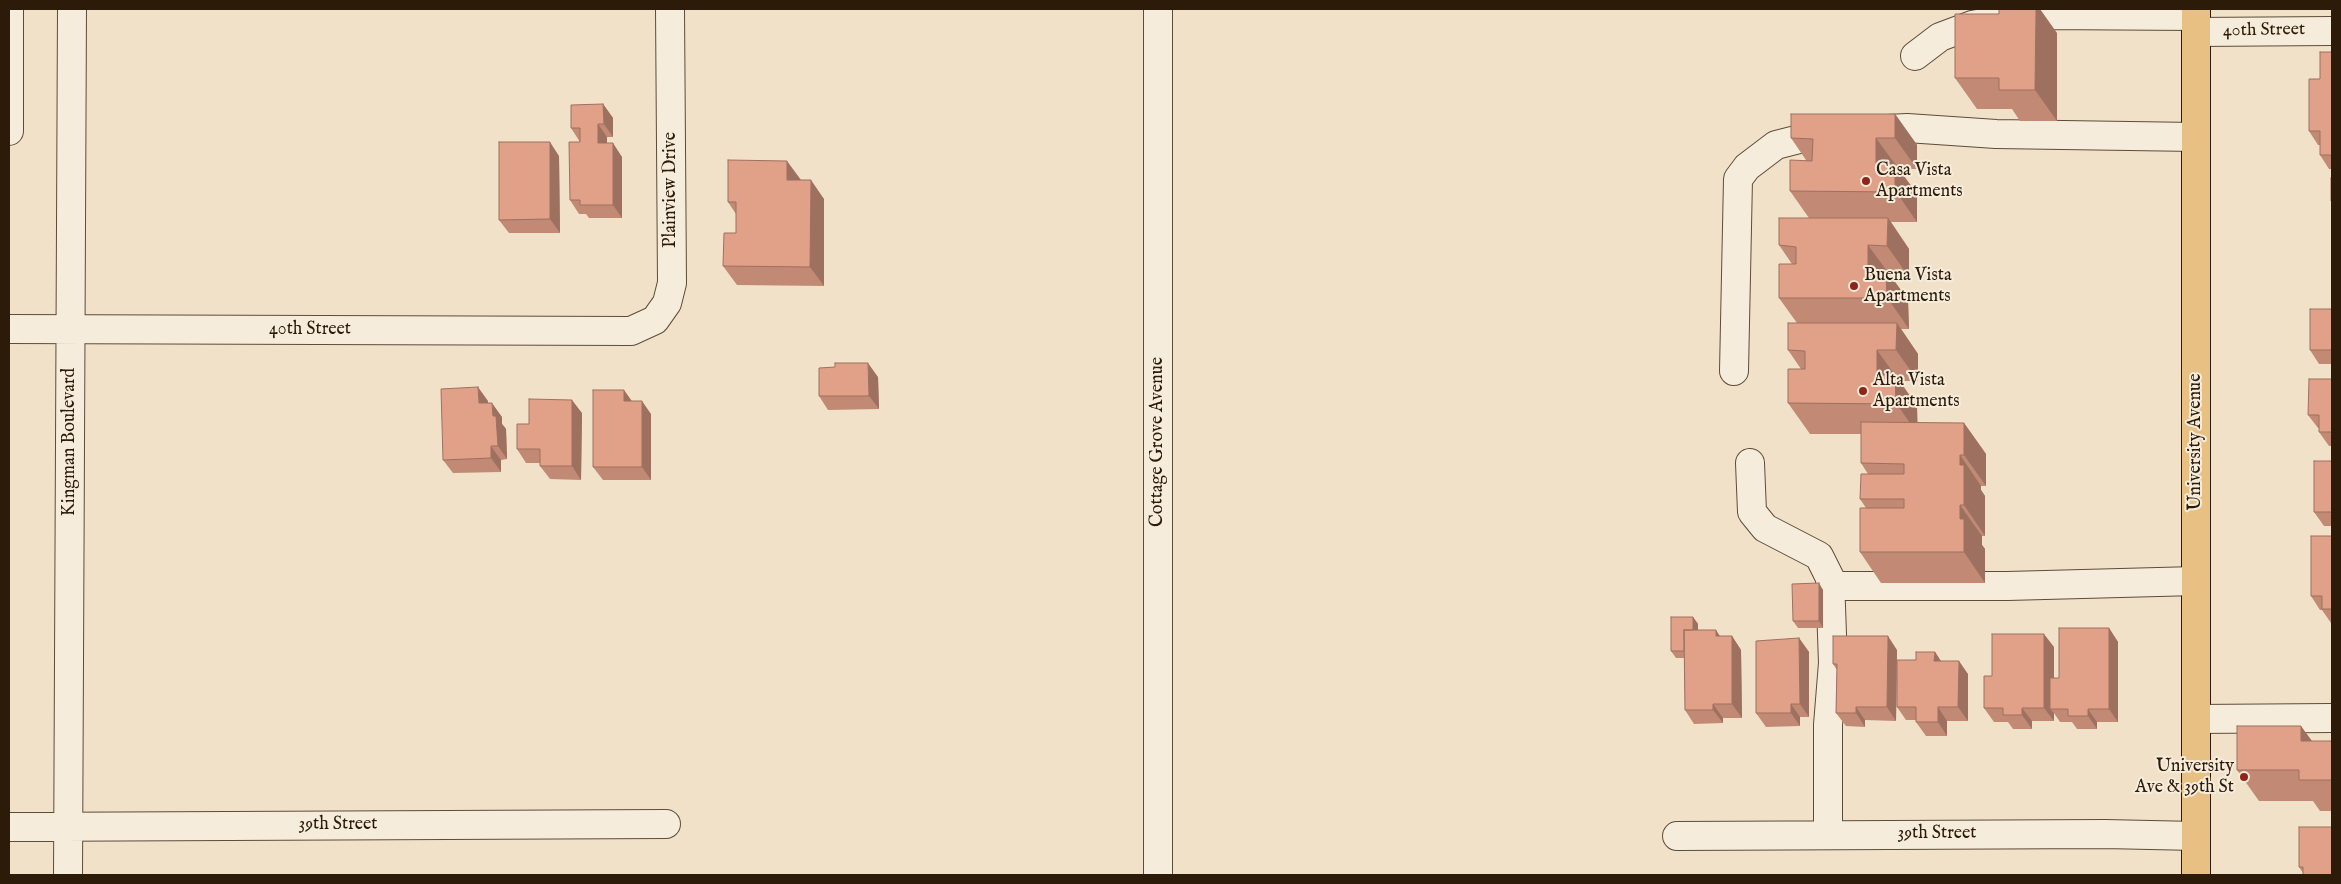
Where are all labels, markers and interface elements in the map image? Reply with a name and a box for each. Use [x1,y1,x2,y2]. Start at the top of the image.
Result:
street label: 40th Street [2223,19,2305,43]
street label: Plainview Drive [660,132,682,248]
place label: Casa Vista Apartments [1876,160,1963,202]
marker: Casa Vista Apartments [1860,175,1872,187]
place label: Buena Vista Apartments [1864,265,1952,308]
marker: Buena Vista Apartments [1848,280,1860,292]
street label: 40th Street [269,319,351,341]
street label: Cottage Grove Avenue [1147,357,1169,527]
street label: Kingman Boulevard [59,368,81,516]
place label: Alta Vista Apartments [1873,370,1960,412]
street label: University Avenue [2185,374,2207,510]
marker: Alta Vista Apartments [1857,385,1869,397]
place label: University Ave & 39th St [2135,756,2234,799]
marker: University Ave & 39th St [2238,771,2250,783]
street label: 39th Street [299,814,377,836]
street label: 39th Street [1898,823,1976,845]

